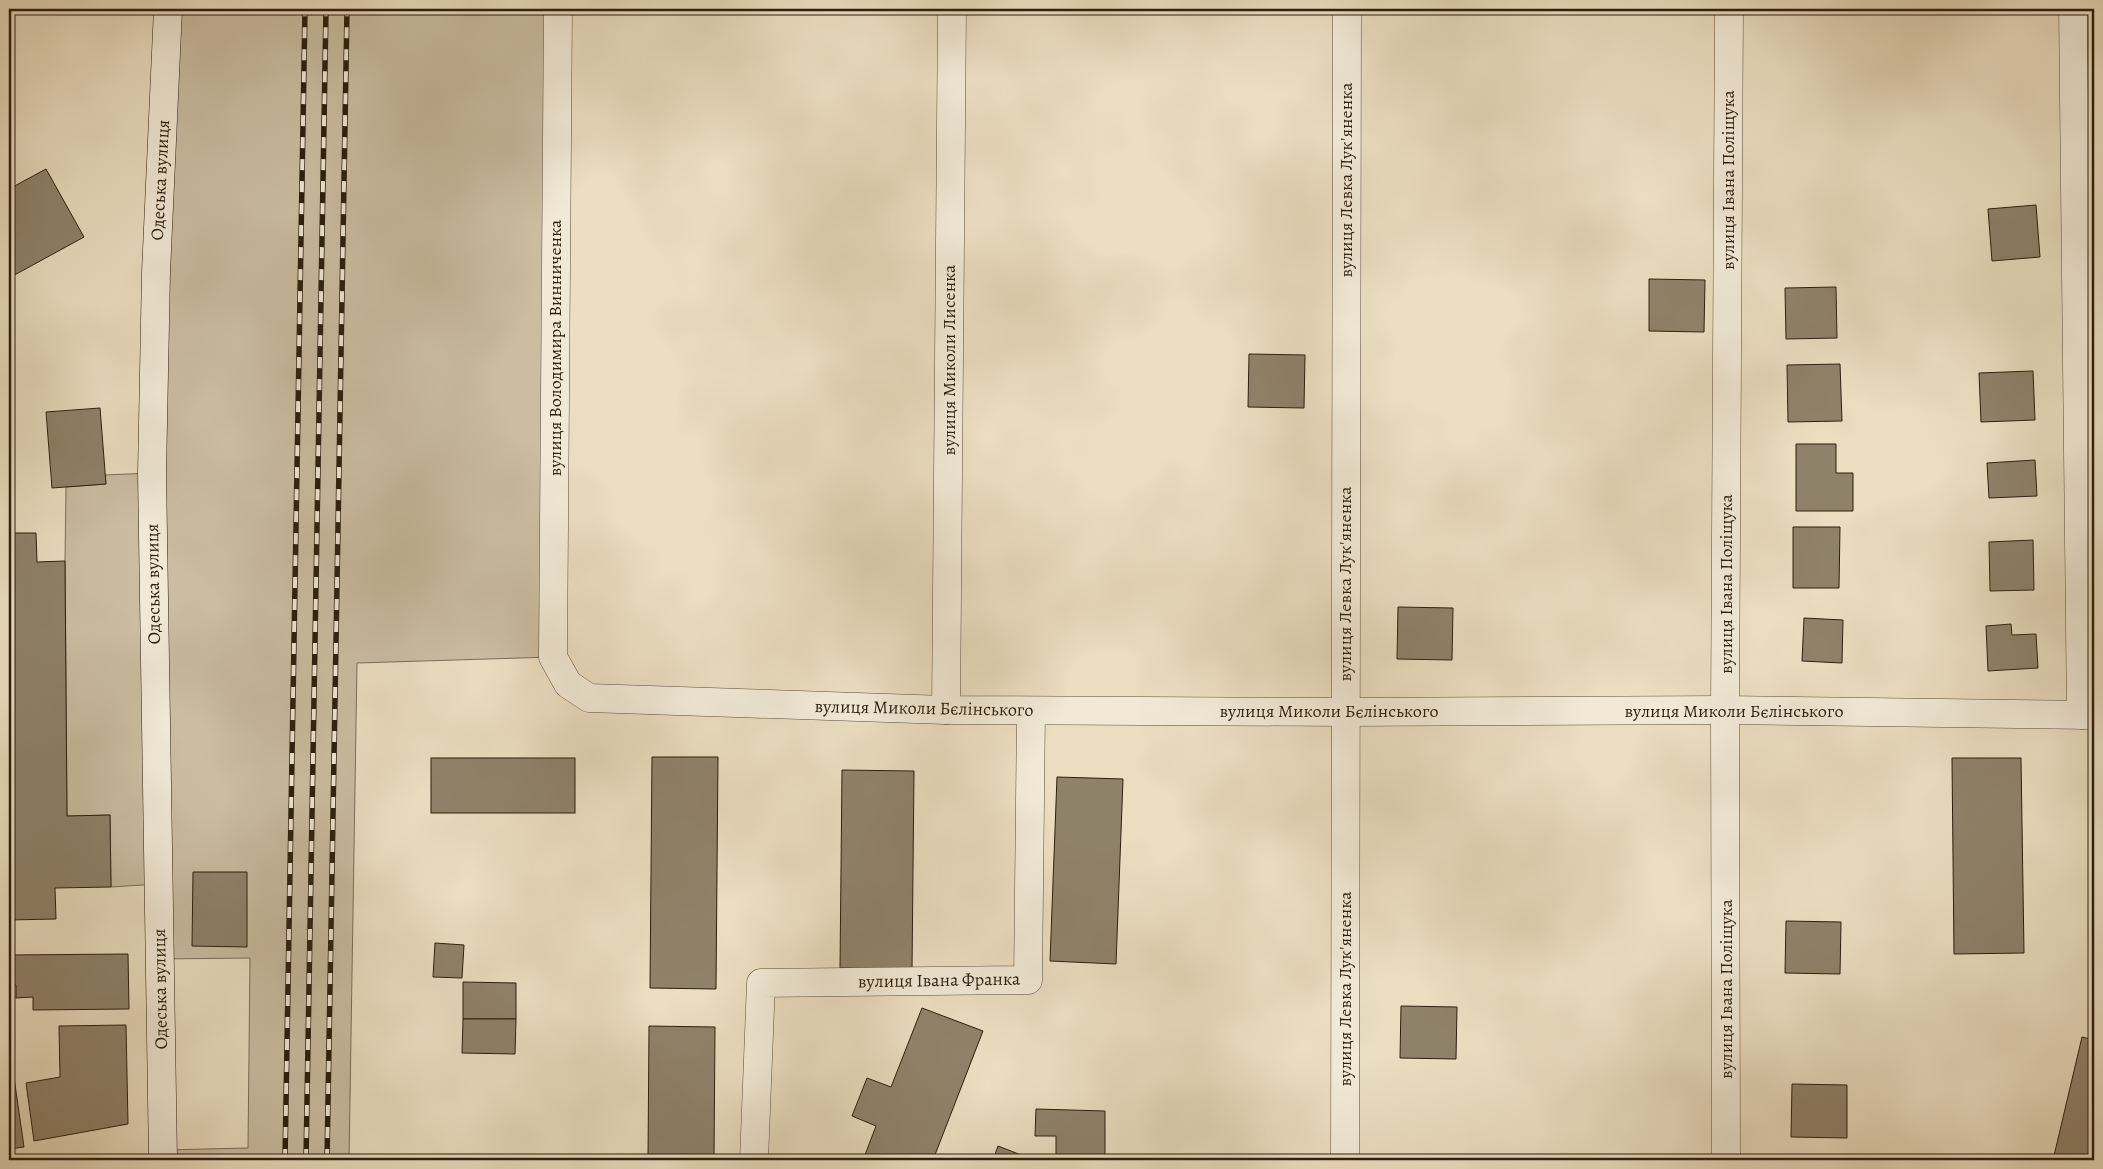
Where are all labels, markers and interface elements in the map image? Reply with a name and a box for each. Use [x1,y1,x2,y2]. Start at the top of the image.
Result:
street label: вулиця Левка Лук'яненка [1334,82,1358,278]
street label: вулиця Івана Поліщука [1716,89,1740,270]
street label: Одеська вулиця [145,119,175,241]
street label: вулиця Володимира Винниченка [543,219,567,476]
street label: вулиця Миколи Лисенка [937,264,961,455]
street label: вулиця Левка Лук'яненка [1333,486,1357,682]
street label: вулиця Івана Поліщука [1714,493,1738,674]
street label: Одеська вулиця [140,523,166,645]
street label: вулиця Миколи Бєлінського [814,694,1034,722]
street label: вулиця Миколи Бєлінського [1219,699,1439,723]
street label: вулиця Миколи Бєлінського [1624,699,1844,723]
street label: вулиця Левка Лук'яненка [1333,891,1357,1087]
street label: вулиця Івана Поліщука [1714,898,1738,1079]
street label: Одеська вулиця [147,928,173,1050]
street label: вулиця Івана Франка [858,967,1021,993]

